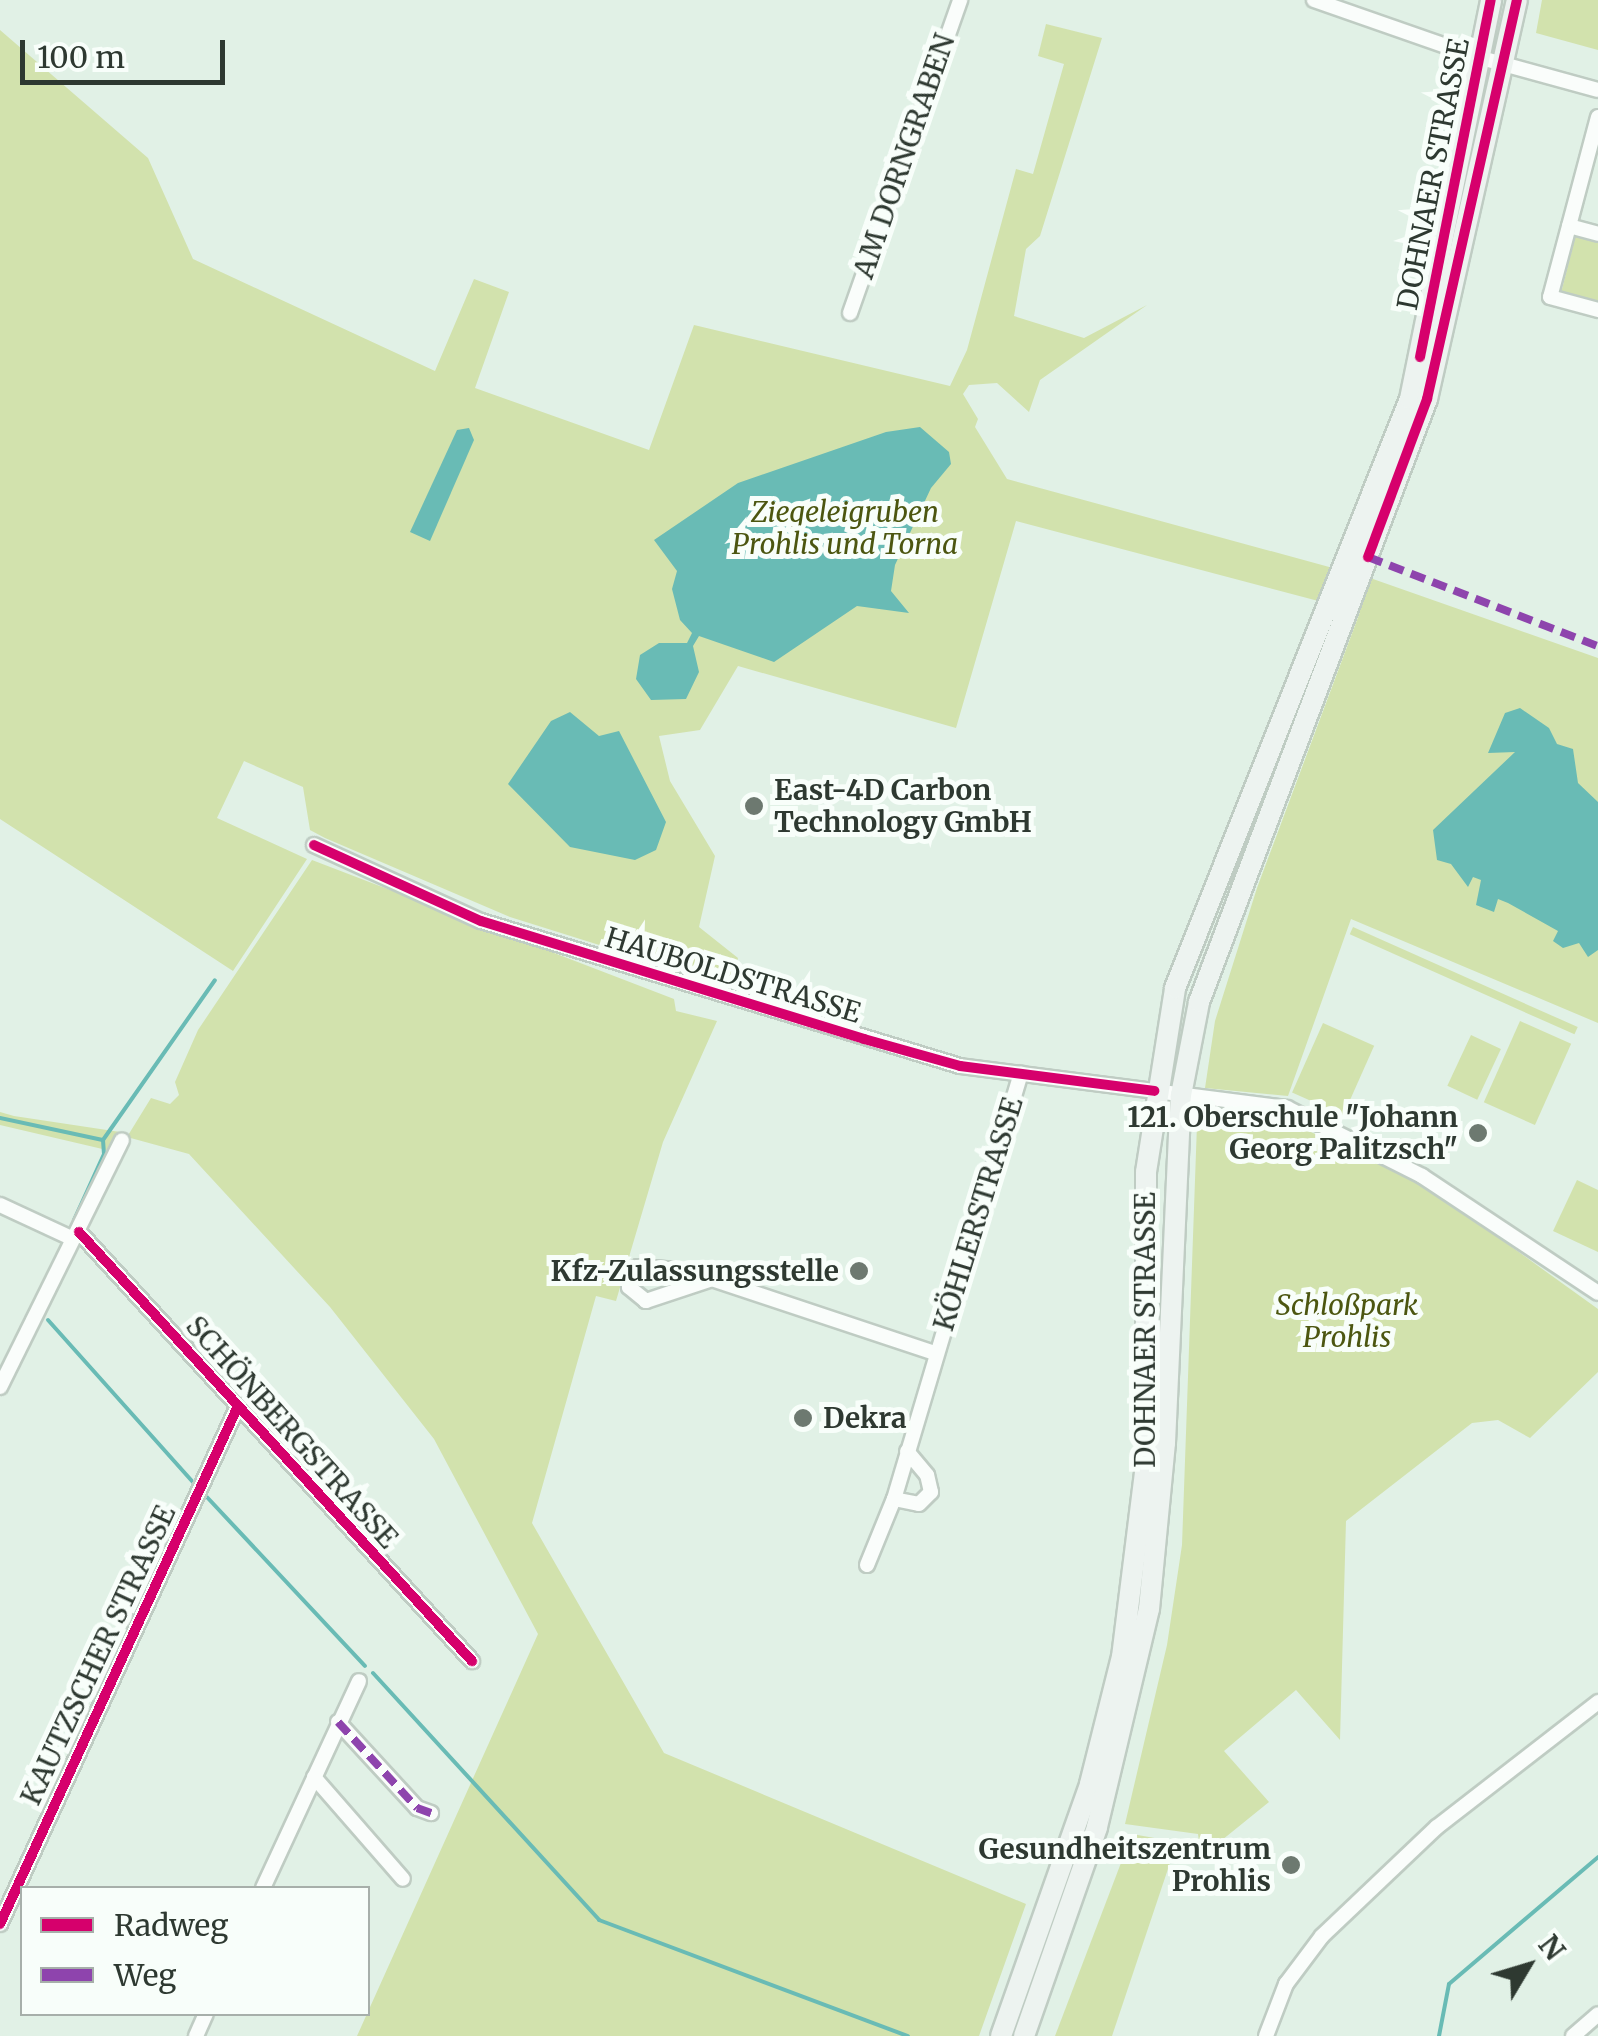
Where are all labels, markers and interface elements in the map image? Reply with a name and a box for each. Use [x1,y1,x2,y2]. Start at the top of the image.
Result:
scale bar [25,20,230,82]
street label: AM DORNGRABEN [846,29,962,283]
street label: DOHNAER STRASSE [1390,35,1476,313]
text: 100 m [37,38,125,76]
park label: Ziegeleigruben Prohlis und Torna [732,495,958,561]
place label: East-4D Carbon Technology GmbH [774,773,1032,839]
marker: East-4D Carbon Technology GmbH [743,795,765,817]
street label: HAUBOLDSTRASSE [601,920,865,1030]
street label: KÖHLERSTRASSE [927,1093,1029,1335]
place label: 121. Oberschule "Johann Georg Palitzsch" [1127,1100,1458,1166]
marker: 121. Oberschule "Johann Georg Palitzsch" [1467,1122,1489,1144]
street label: DOHNAER STRASSE [1128,1192,1162,1468]
place label: Kfz-Zulassungsstelle [551,1254,839,1288]
marker: Kfz-Zulassungsstelle [848,1260,870,1282]
park label: Schloßpark Prohlis [1276,1288,1418,1354]
street label: SCHÖNBERGSTRASSE [179,1309,405,1555]
place label: Dekra [823,1401,907,1435]
marker: Dekra [792,1407,814,1429]
street label: KAUTZSCHER STRASSE [14,1500,182,1810]
place label: Gesundheitszentrum Prohlis [978,1832,1271,1898]
marker: Gesundheitszentrum Prohlis [1280,1854,1302,1876]
legend [20,1886,370,2016]
text: Radweg [114,1906,228,1944]
north arrow [1478,1916,1578,2016]
text: N [1531,1928,1573,1967]
text: Weg [114,1956,176,1994]

